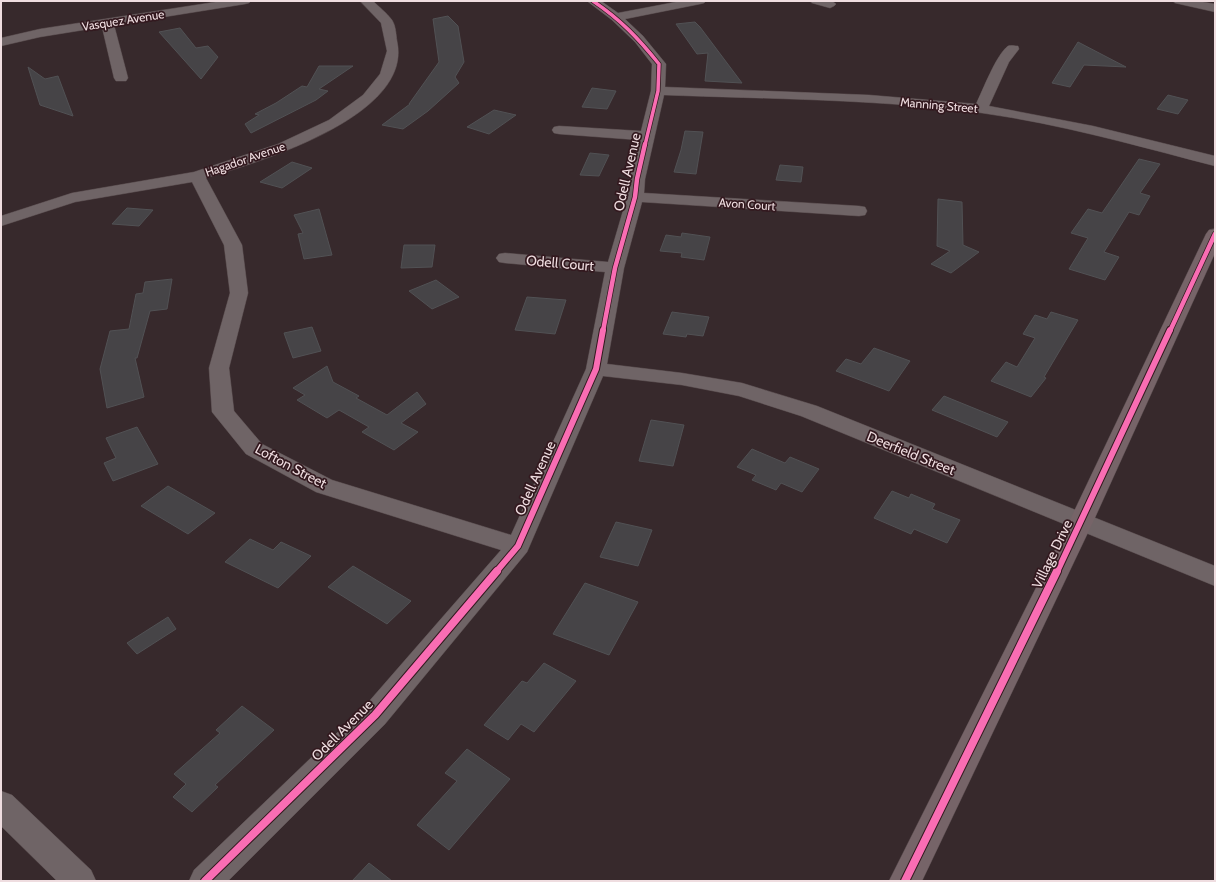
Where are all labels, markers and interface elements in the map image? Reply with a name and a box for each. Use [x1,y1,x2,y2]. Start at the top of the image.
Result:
street label: Vasquez Avenue [81,6,165,34]
street label: Manning Street [900,94,978,116]
street label: Odell Avenue [609,131,645,213]
street label: Hagador Avenue [203,138,287,180]
street label: Avon Court [718,195,776,213]
street label: Odell Court [525,251,595,275]
street label: Deerfield Street [864,427,958,479]
street label: Odell Avenue [511,438,559,518]
street label: Lofton Street [252,440,330,492]
street label: Village Drive [1028,517,1076,591]
street label: Odell Avenue [307,695,377,765]

